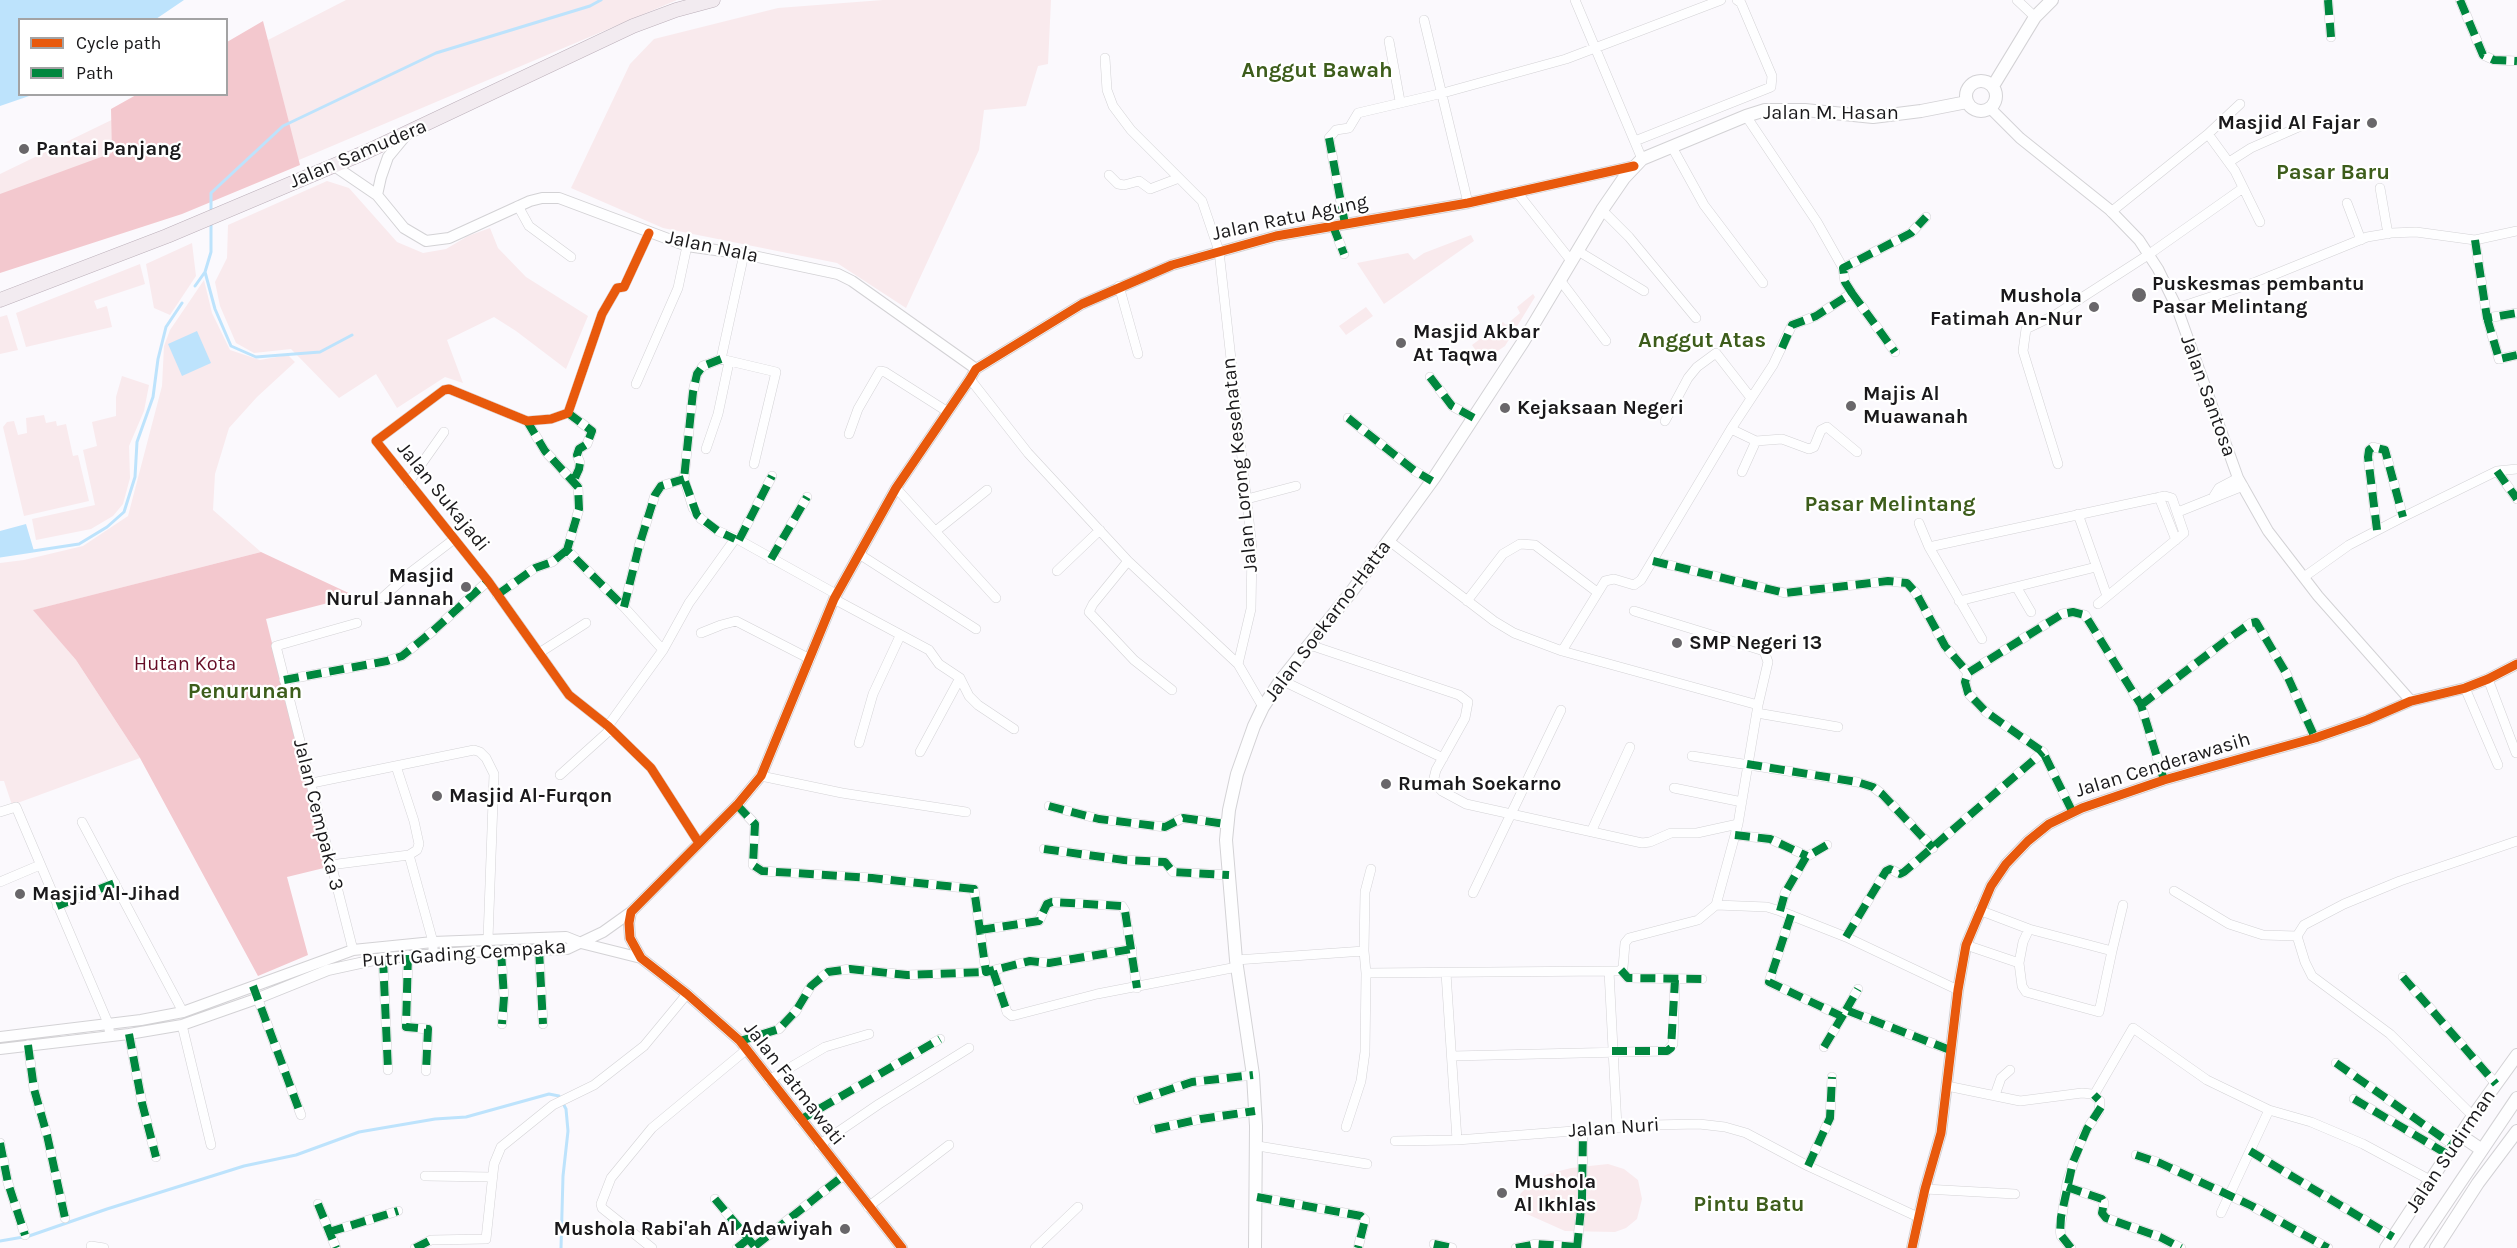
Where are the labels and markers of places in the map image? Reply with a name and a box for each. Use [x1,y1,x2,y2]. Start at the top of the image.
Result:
place label: Masjid Al Fajar [2218,111,2360,135]
marker: Masjid Al Fajar [2365,116,2379,130]
place label: Pantai Panjang [36,137,181,161]
marker: Pantai Panjang [17,142,31,156]
place label: Puskesmas pembantu Pasar Melintang [2152,272,2365,319]
place label: Mushola Fatimah An-Nur [1930,284,2082,331]
marker: Puskesmas pembantu Pasar Melintang [2130,286,2148,304]
marker: Mushola Fatimah An-Nur [2087,300,2101,314]
place label: Masjid Akbar At Taqwa [1413,320,1540,367]
marker: Masjid Akbar At Taqwa [1394,336,1408,350]
place label: Majis Al Muawanah [1863,382,1968,429]
place label: Kejaksaan Negeri [1517,396,1684,420]
marker: Majis Al Muawanah [1844,399,1858,413]
marker: Kejaksaan Negeri [1498,401,1512,415]
place label: Masjid Nurul Jannah [326,564,454,611]
marker: Masjid Nurul Jannah [459,580,473,594]
place label: SMP Negeri 13 [1689,631,1822,655]
marker: SMP Negeri 13 [1670,636,1684,650]
place label: Rumah Soekarno [1398,772,1561,796]
marker: Rumah Soekarno [1379,777,1393,791]
place label: Masjid Al-Furqon [449,784,612,808]
marker: Masjid Al-Furqon [430,789,444,803]
place label: Masjid Al-Jihad [32,882,180,906]
marker: Masjid Al-Jihad [13,887,27,901]
place label: Mushola Al Ikhlas [1514,1170,1596,1217]
marker: Mushola Al Ikhlas [1495,1186,1509,1200]
place label: Mushola Rabi'ah Al Adawiyah [553,1217,833,1241]
marker: Mushola Rabi'ah Al Adawiyah [838,1222,852,1236]

